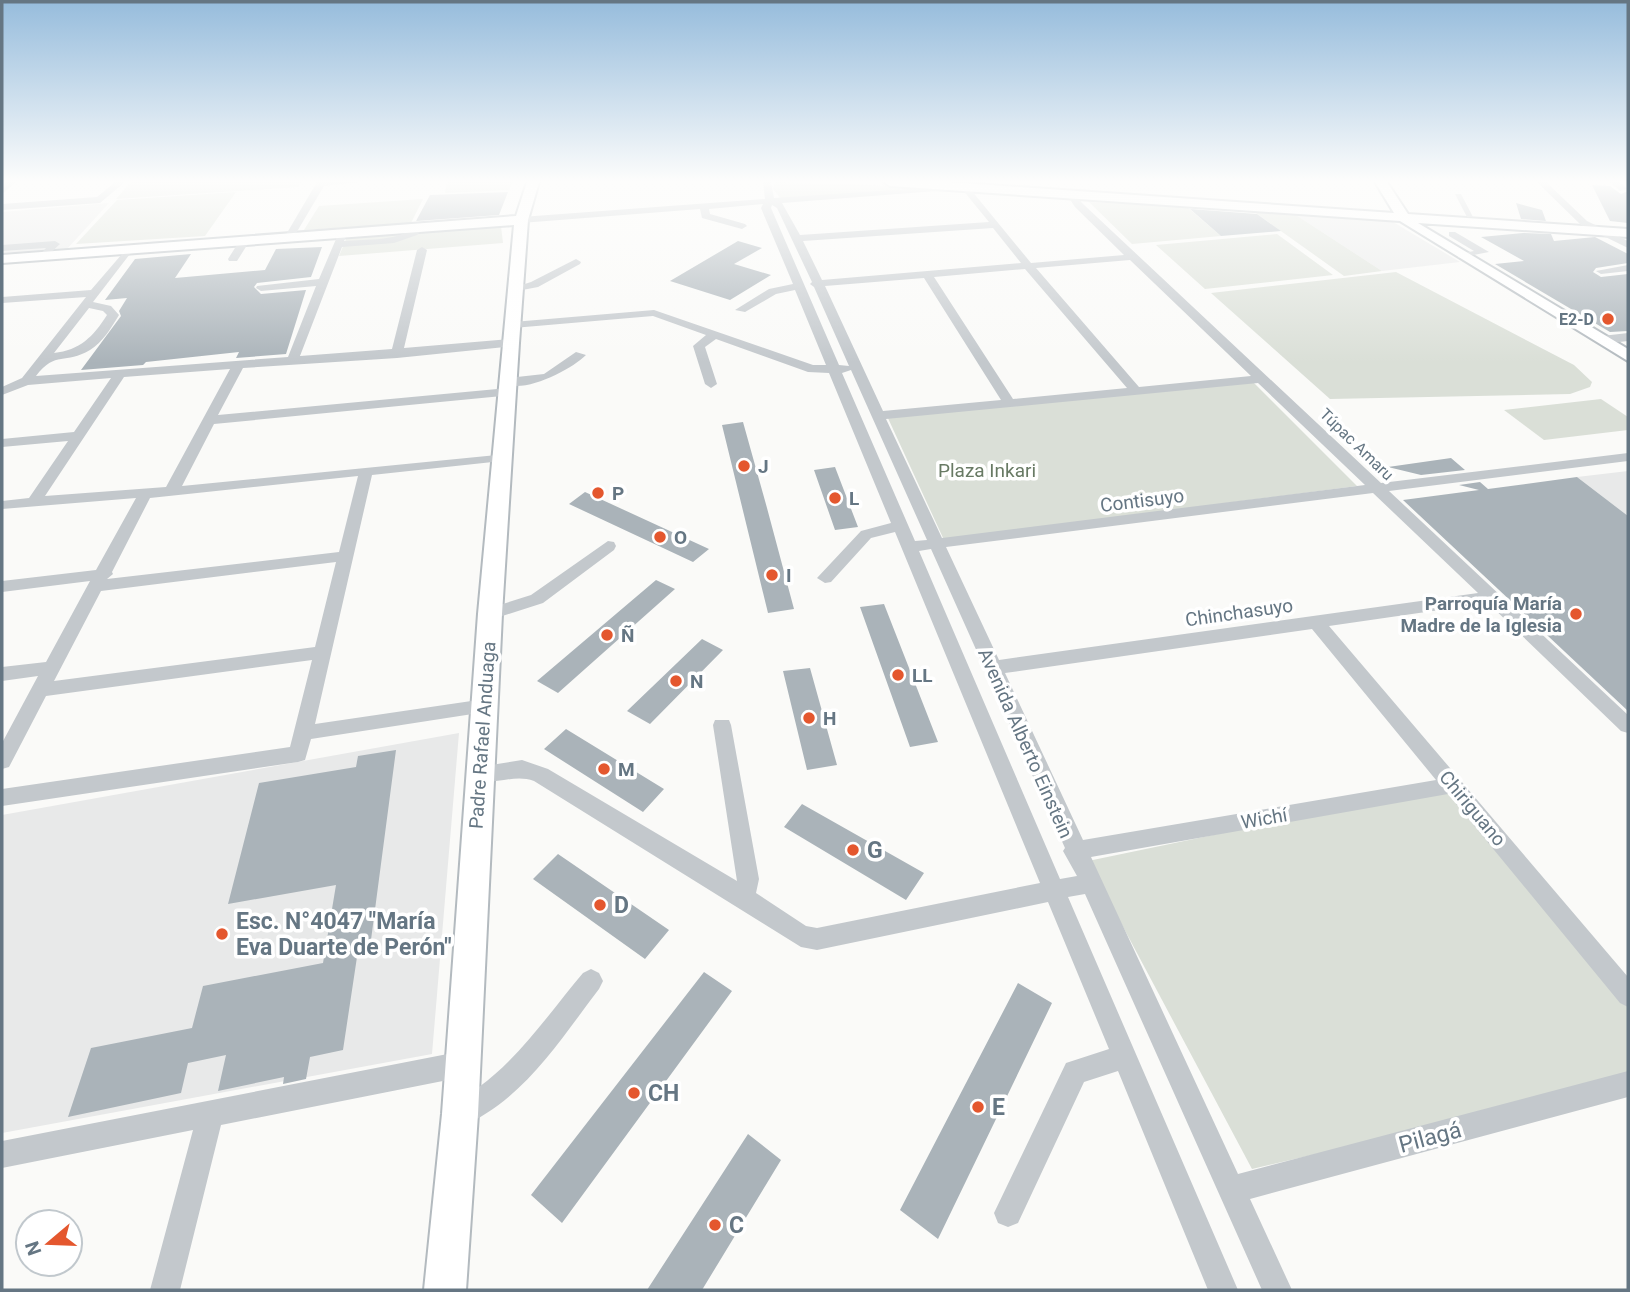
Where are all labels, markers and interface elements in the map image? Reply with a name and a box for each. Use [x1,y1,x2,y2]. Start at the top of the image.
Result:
place label: E2-D [1559,310,1594,329]
marker: E2-D [1600,311,1616,327]
street label: Túpac Amaru [1316,405,1397,484]
place label: J [758,455,769,478]
marker: J [736,458,752,474]
park label: Plaza Inkari [938,459,1036,482]
place label: P [612,482,624,505]
street label: Contisuyo [1099,484,1185,517]
marker: P [590,485,606,501]
place label: L [849,487,859,510]
marker: L [827,490,843,506]
place label: O [674,526,687,549]
marker: O [652,529,668,545]
place label: I [786,564,792,587]
marker: I [764,567,780,583]
place label: Parroquía María Madre de la Iglesia [1400,592,1562,637]
street label: Chinchasuyo [1184,594,1294,631]
marker: Parroquía María Madre de la Iglesia [1568,606,1584,622]
place label: Ñ [621,624,634,647]
marker: Ñ [599,627,615,643]
street label: Padre Rafael Anduaga [464,641,501,830]
street label: Avenida Alberto Einstein [973,645,1078,842]
place label: LL [912,664,933,687]
marker: LL [890,667,906,683]
place label: N [690,670,703,693]
marker: N [668,673,684,689]
place label: H [823,707,836,730]
marker: H [801,710,817,726]
place label: M [618,758,635,781]
marker: M [596,761,612,777]
street label: Chiriguano [1434,766,1511,851]
street label: Wichí [1239,803,1290,834]
place label: G [867,837,883,864]
marker: G [845,842,861,858]
place label: D [614,892,629,919]
marker: D [592,897,608,913]
place label: Esc. N°4047 "María Eva Duarte de Perón" [236,908,452,961]
marker: Esc. N°4047 "María Eva Duarte de Perón" [214,926,230,942]
place label: CH [648,1080,679,1107]
marker: CH [626,1085,642,1101]
place label: E [992,1094,1005,1121]
marker: E [970,1099,986,1115]
street label: Pilagá [1396,1116,1464,1159]
north arrow [14,1208,84,1278]
place label: C [729,1212,744,1239]
marker: C [707,1217,723,1233]
text: N [20,1238,46,1258]

